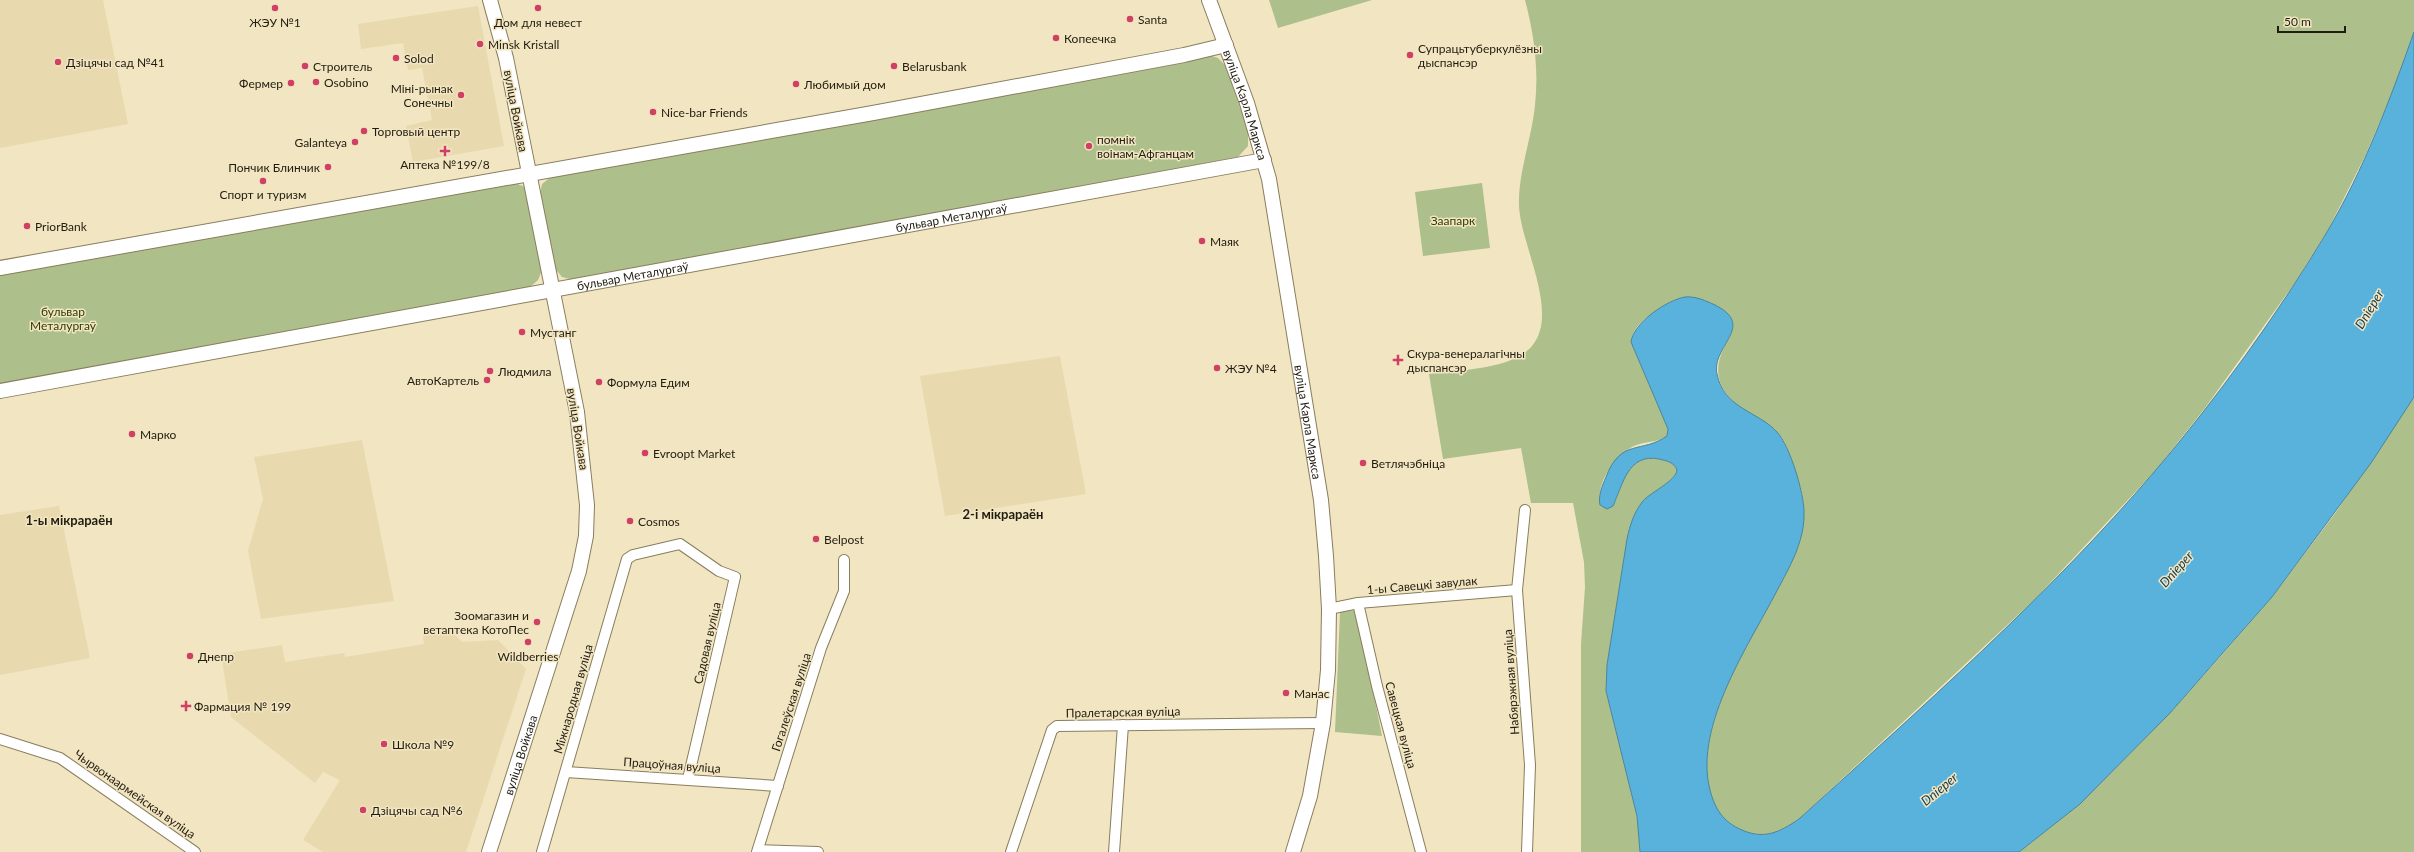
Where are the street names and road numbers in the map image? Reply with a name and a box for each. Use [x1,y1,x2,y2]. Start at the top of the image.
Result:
street label: вуліца Карла Маркса [1220,47,1271,162]
street label: вуліца Войкава [501,69,531,153]
street label: бульвар Металургаў [894,199,1009,235]
street label: бульвар Металургаў [576,258,690,293]
street label: вуліца Карла Маркса [1292,364,1325,480]
street label: вуліца Войкава [564,387,592,471]
street label: 1-ы Савецкі завулак [1366,573,1479,597]
street label: Садовая вуліца [690,601,724,685]
street label: Набярэжная вуліца [1500,629,1522,735]
street label: Міжнародная вуліца [550,643,596,755]
street label: Гогалеўская вуліца [768,651,814,753]
street label: Савецкая вуліца [1382,680,1420,770]
street label: Пралетарская вуліца [1065,703,1181,721]
street label: вуліца Войкава [500,713,540,797]
street label: Чырвонаармейская вуліца [71,746,199,842]
street label: Працоўная вуліца [623,754,721,776]

